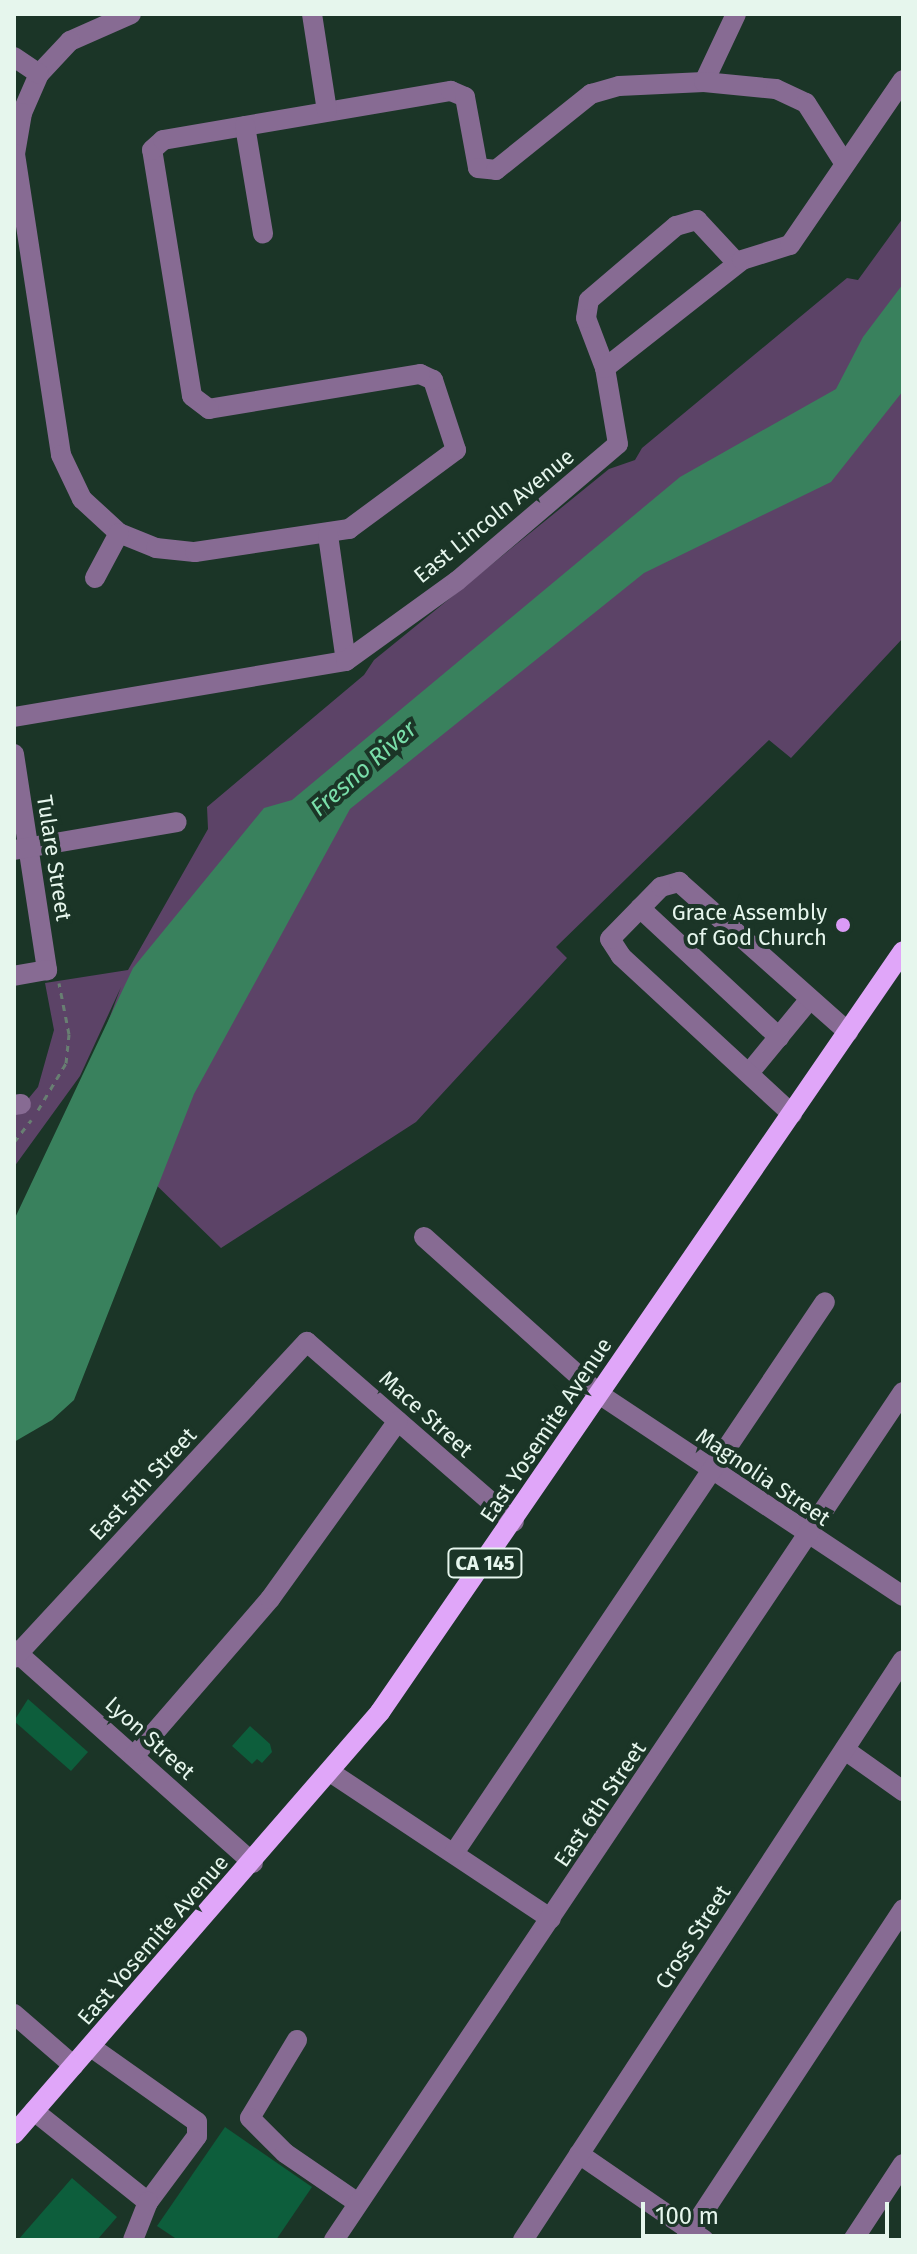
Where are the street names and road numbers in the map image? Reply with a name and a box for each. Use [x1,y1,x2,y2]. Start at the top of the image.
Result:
street label: East Lincoln Avenue [409,443,579,589]
street label: Tulare Street [31,793,77,923]
street label: East Yosemite Avenue [474,1333,618,1527]
street label: Mace Street [374,1365,478,1463]
street label: East 5th Street [84,1422,202,1546]
street label: Magnolia Street [691,1422,835,1532]
road number: CA 145 [447,1547,523,1579]
street label: Lyon Street [100,1691,200,1785]
street label: East 6th Street [548,1736,652,1872]
street label: East Yosemite Avenue [72,1850,234,2030]
street label: Cross Street [650,1880,736,1994]

